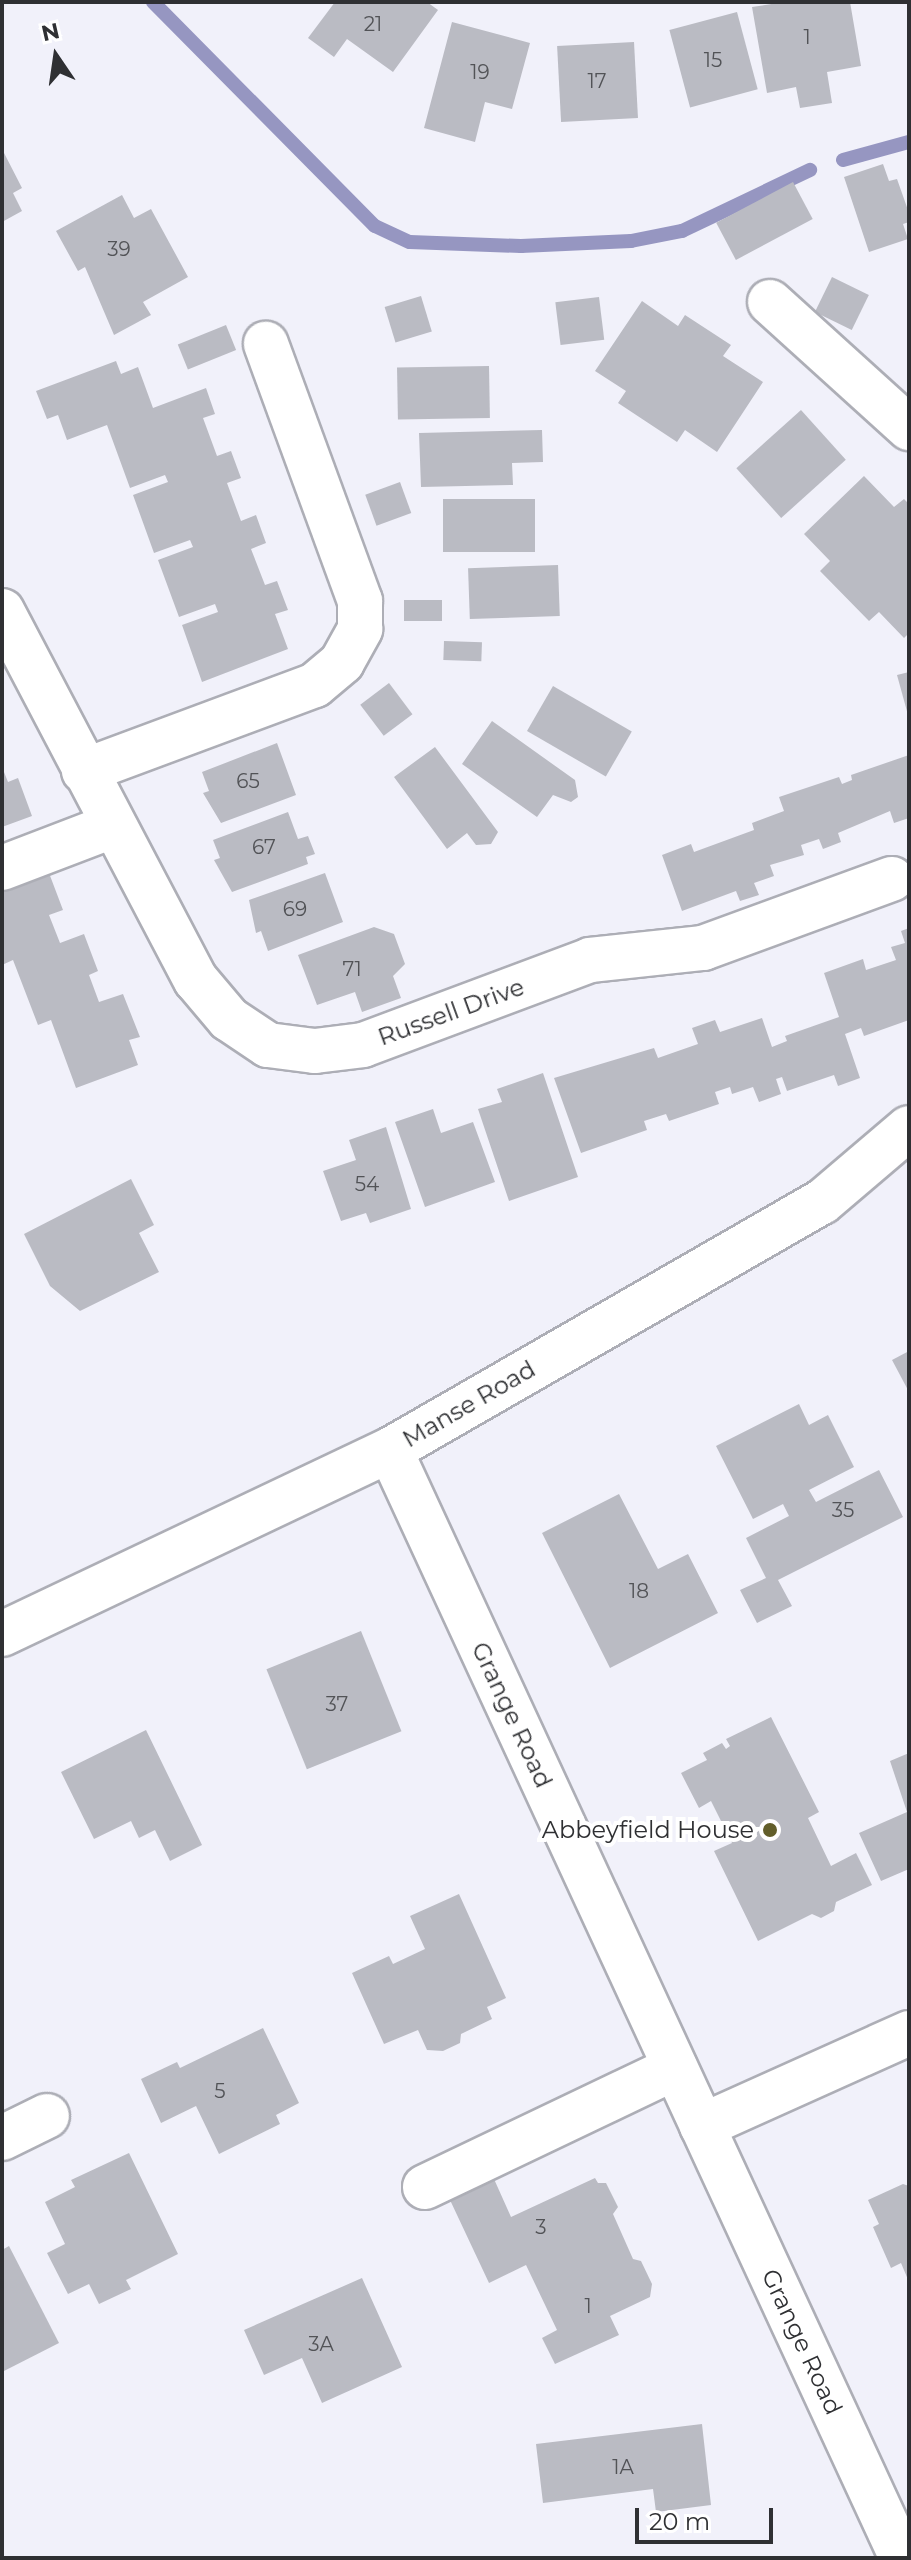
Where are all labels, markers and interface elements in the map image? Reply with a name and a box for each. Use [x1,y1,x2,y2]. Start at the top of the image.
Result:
house number: 21 [364,12,382,36]
north arrow [16,16,96,96]
text: N [39,17,62,47]
house number: 1 [803,25,811,49]
house number: 15 [704,48,722,72]
house number: 19 [470,60,490,84]
house number: 17 [588,69,606,93]
house number: 39 [107,237,131,261]
house number: 65 [236,769,260,793]
house number: 67 [252,835,276,859]
house number: 69 [283,897,307,921]
house number: 71 [342,957,362,981]
street label: Russell Drive [374,972,528,1052]
house number: 54 [355,1172,379,1196]
street label: Manse Road [397,1354,541,1454]
house number: 35 [832,1498,854,1522]
house number: 18 [629,1579,649,1603]
street label: Grange Road [466,1638,558,1792]
house number: 37 [326,1692,348,1716]
place label: Abbeyfield House [542,1816,754,1844]
marker: Abbeyfield House [761,1821,779,1839]
house number: 5 [214,2079,226,2103]
house number: 3 [535,2215,547,2239]
street label: Grange Road [756,2265,848,2419]
house number: 1 [584,2294,592,2318]
house number: 3A [308,2332,334,2356]
house number: 1A [612,2455,634,2479]
scale bar [639,2492,777,2542]
text: 20 m [649,2507,710,2536]

